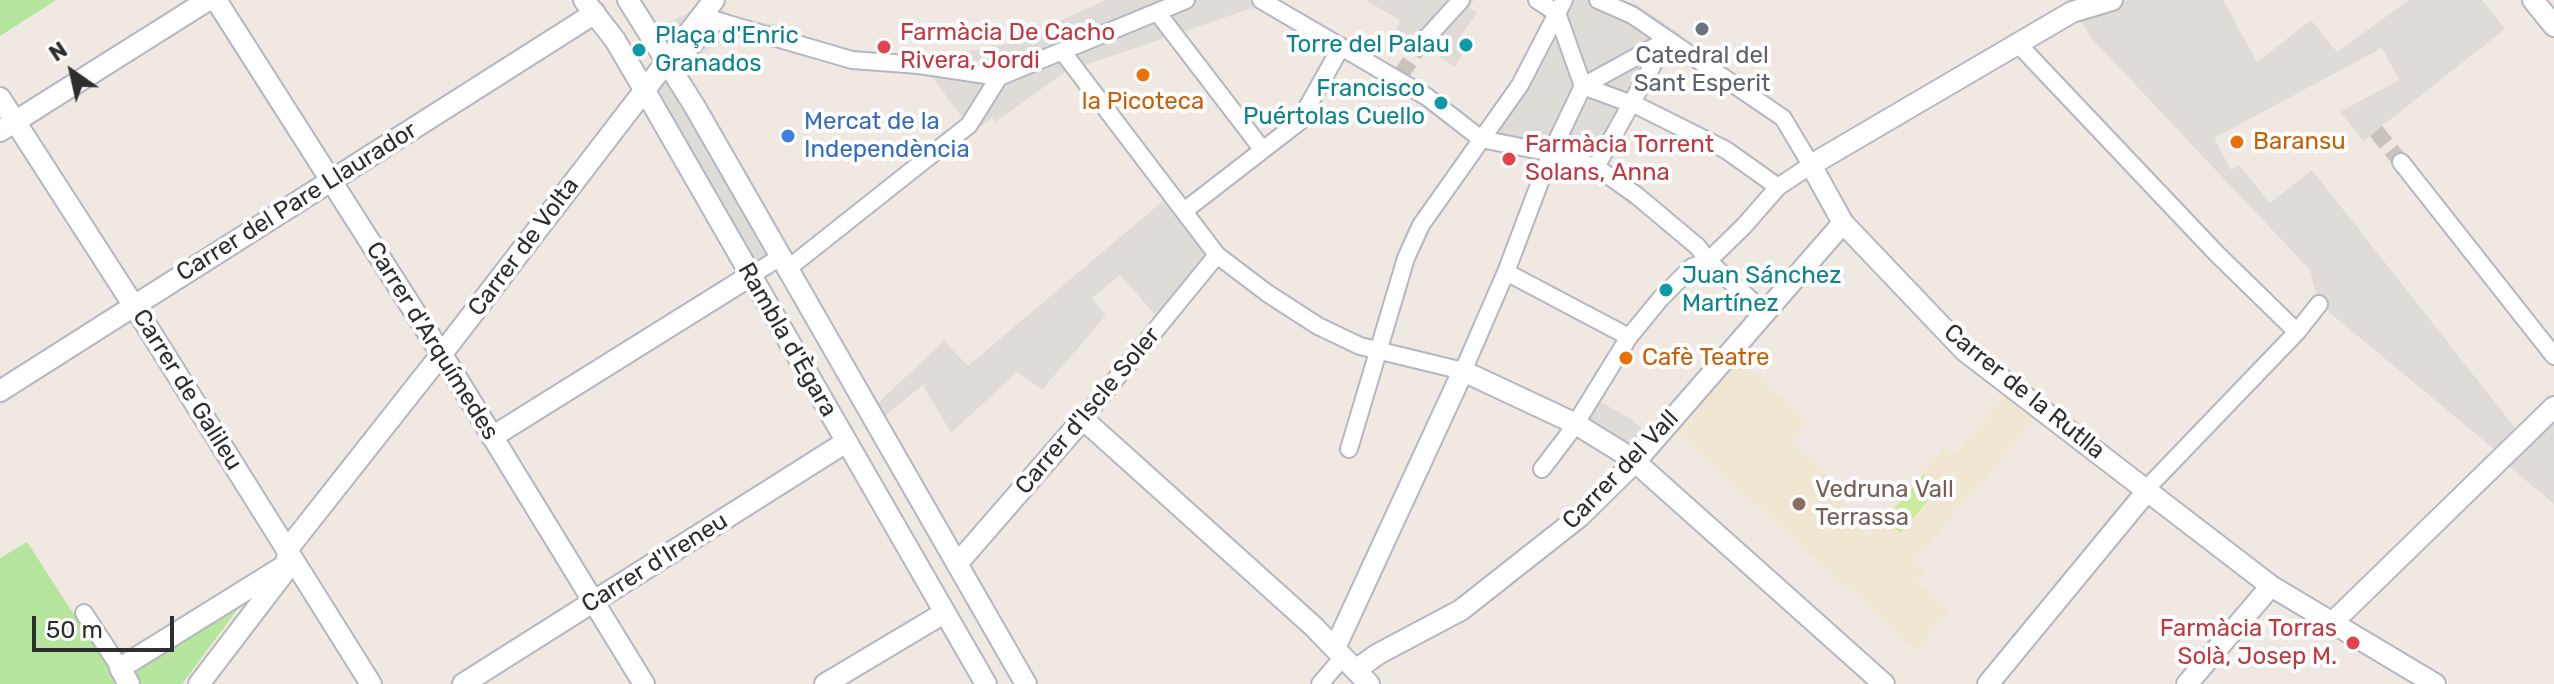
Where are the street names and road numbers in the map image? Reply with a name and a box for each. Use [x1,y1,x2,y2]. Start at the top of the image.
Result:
street label: Carrer del Pare Llaurador [171,116,423,288]
street label: Carrer de Volta [463,172,585,322]
street label: Carrer d'Arquímedes [359,237,505,445]
street label: Rambla d'Ègara [731,258,843,422]
street label: Carrer de Galileu [126,304,248,476]
street label: Carrer de la Rutlla [1938,318,2110,466]
street label: Carrer d'Iscle Soler [1010,322,1166,500]
street label: Carrer del Vall [1557,404,1685,536]
street label: Carrer d'Ireneu [577,507,733,619]

